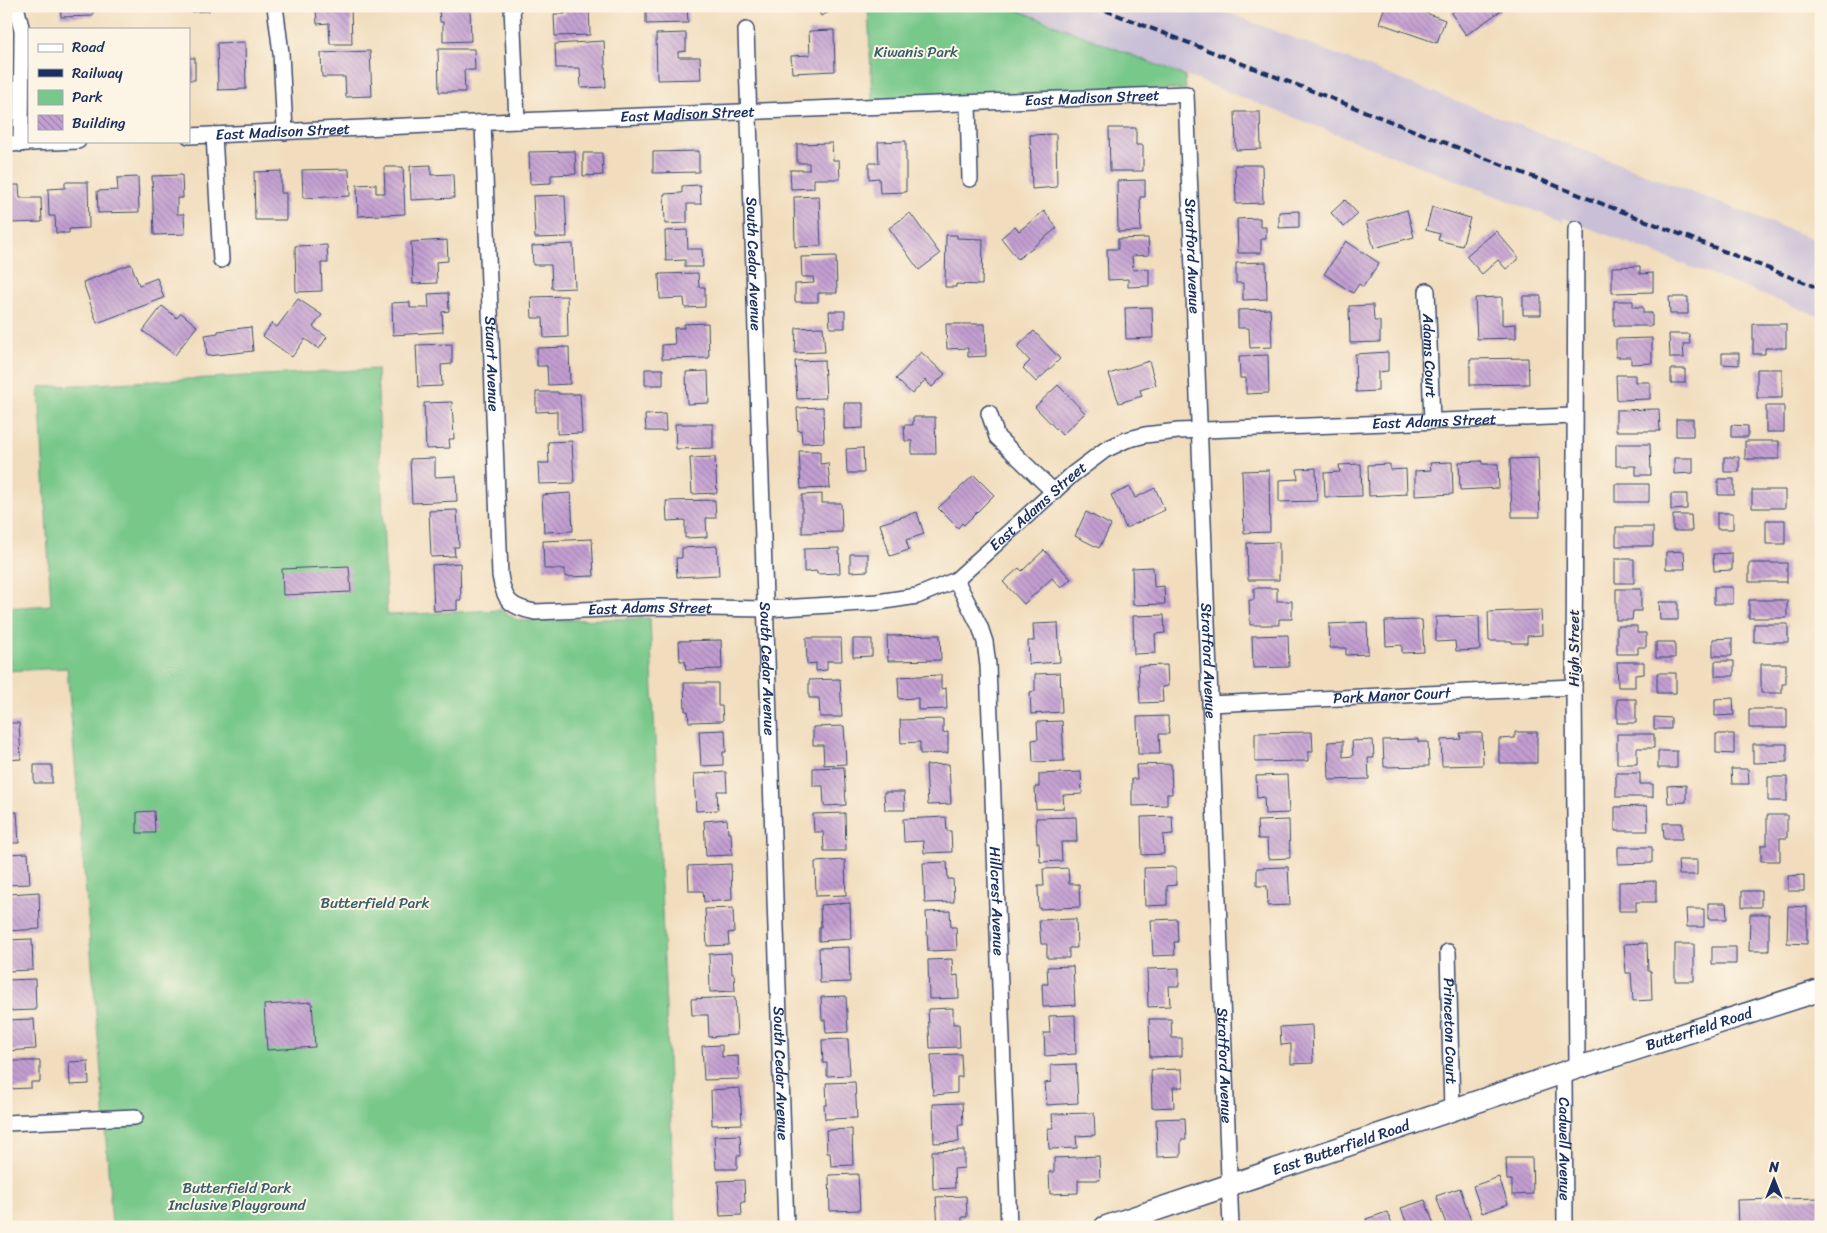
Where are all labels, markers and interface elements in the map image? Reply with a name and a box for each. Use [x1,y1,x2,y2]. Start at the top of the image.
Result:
legend [28,28,190,142]
text: Road [72,34,105,60]
park label: Kiwanis Park [874,39,958,65]
text: Railway [72,60,123,86]
street label: East Madison Street [1024,82,1160,113]
text: Park [72,84,103,110]
street label: East Madison Street [620,98,756,130]
text: Building [72,110,126,136]
street label: East Madison Street [215,116,351,148]
street label: South Cedar Avenue [739,196,769,332]
street label: Stratford Avenue [1177,198,1208,315]
street label: Adams Court [1415,312,1444,399]
street label: Stuart Avenue [477,316,507,412]
street label: East Adams Street [1371,406,1497,437]
street label: East Adams Street [983,455,1093,557]
street label: East Adams Street [587,594,713,623]
street label: South Cedar Avenue [752,601,783,736]
street label: Stratford Avenue [1193,602,1224,719]
street label: High Street [1561,609,1587,687]
street label: Park Manor Court [1332,680,1452,711]
street label: Hillcrest Avenue [982,846,1012,957]
park label: Butterfield Park [321,890,429,916]
street label: Princeton Court [1436,977,1464,1085]
street label: Butterfield Road [1642,1000,1756,1058]
street label: South Cedar Avenue [766,1006,796,1141]
street label: Stratford Avenue [1209,1007,1240,1124]
street label: Cadwell Avenue [1551,1097,1578,1201]
street label: East Butterfield Road [1269,1112,1414,1183]
text: N [1768,1155,1779,1180]
north arrow [1750,1156,1800,1206]
park label: Butterfield Park Inclusive Playground [167,1175,307,1218]

